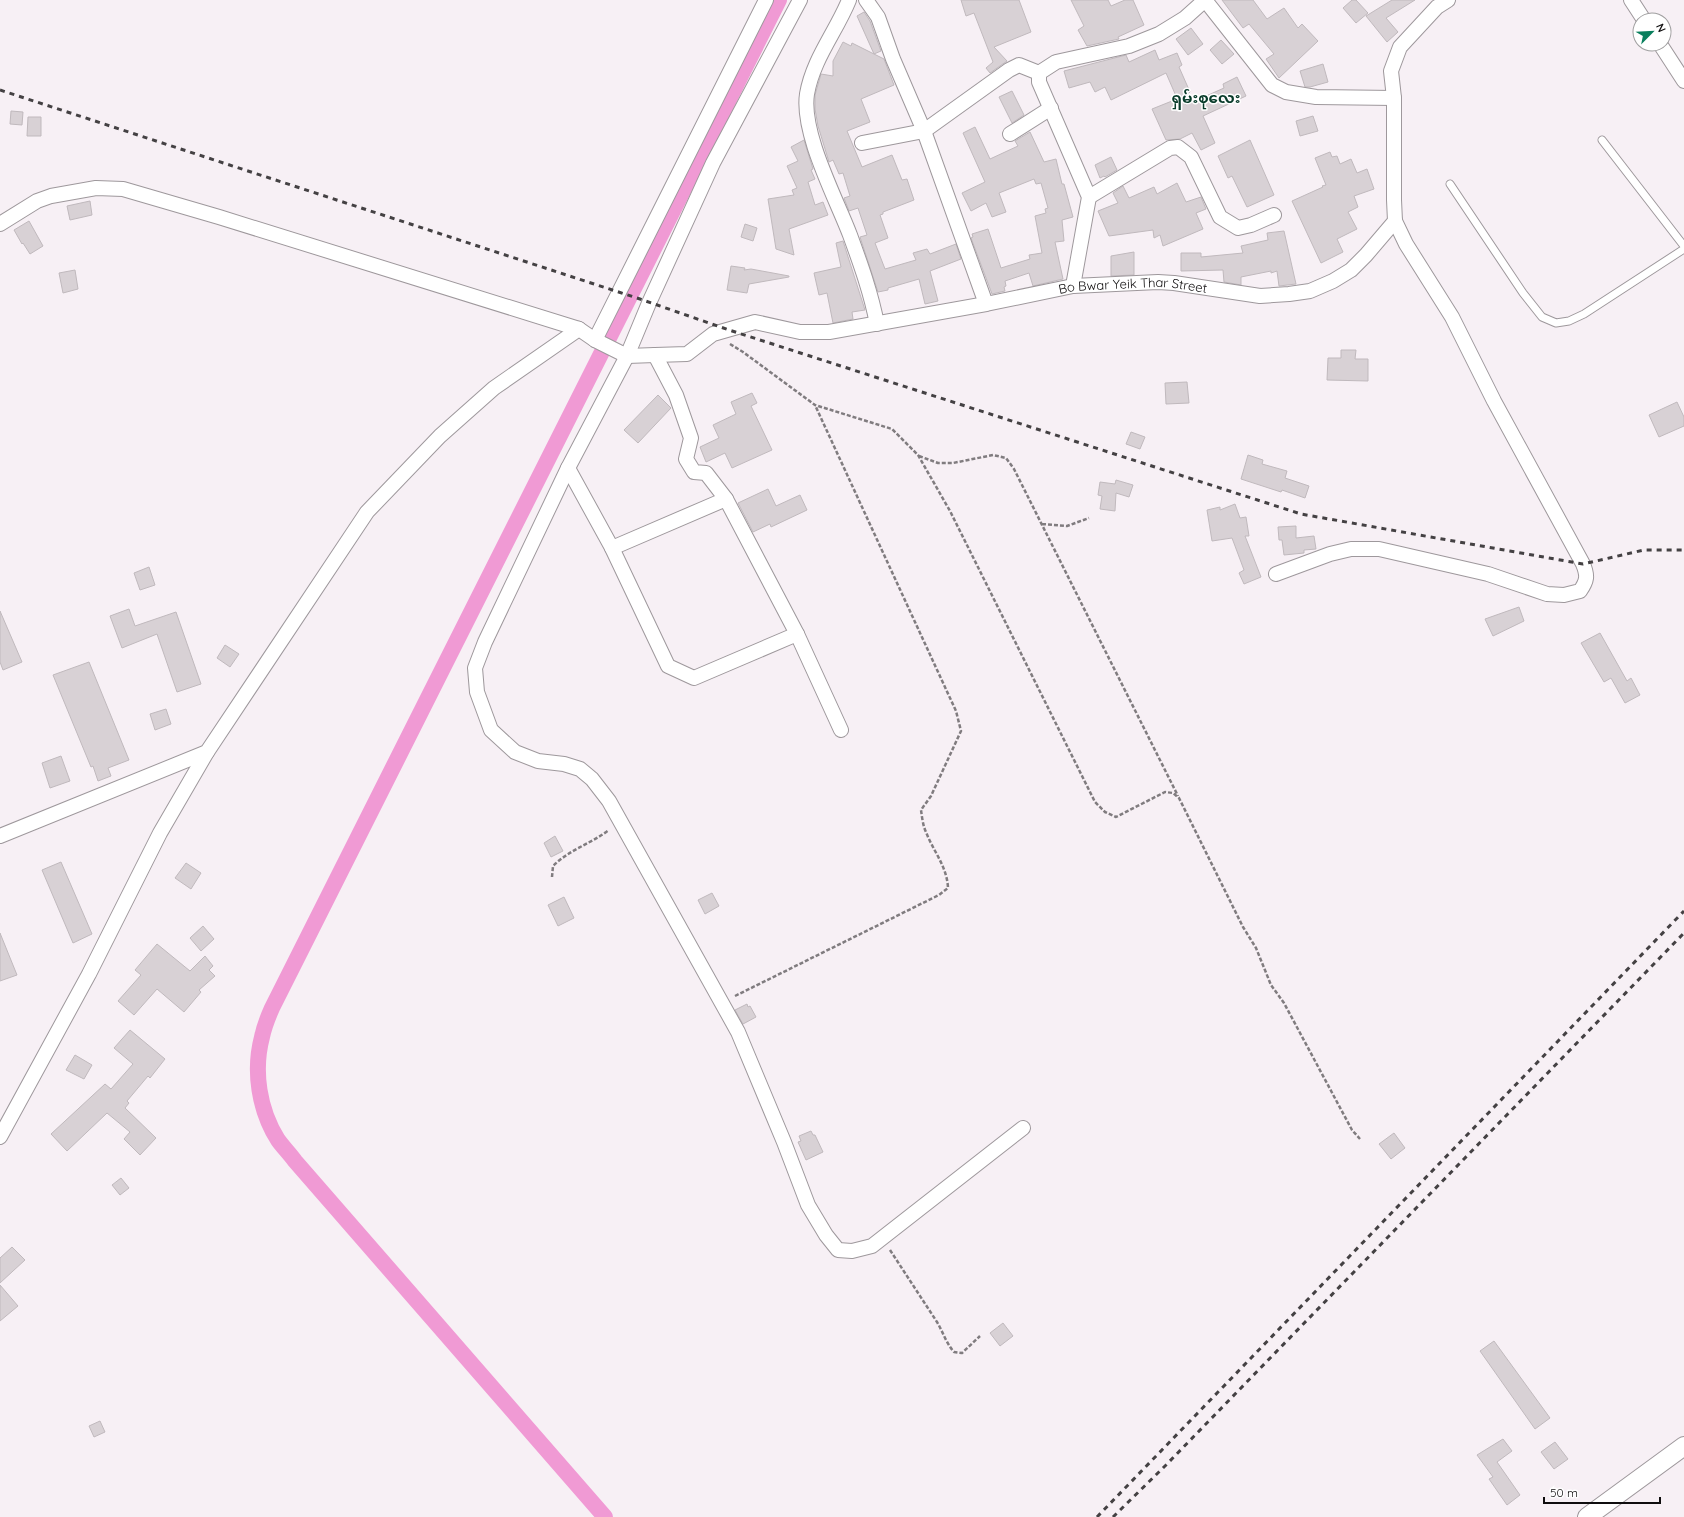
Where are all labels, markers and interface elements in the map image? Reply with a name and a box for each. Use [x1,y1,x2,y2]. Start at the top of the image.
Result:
north arrow [1632,12,1672,52]
text: N [1653,21,1669,34]
district label: ရှမ်းစုလေး [1171,88,1241,110]
street label: Bo Bwar Yeik Thar Street [1057,274,1208,297]
scale bar [1544,1479,1660,1505]
text: 50 m [1550,1485,1578,1500]

